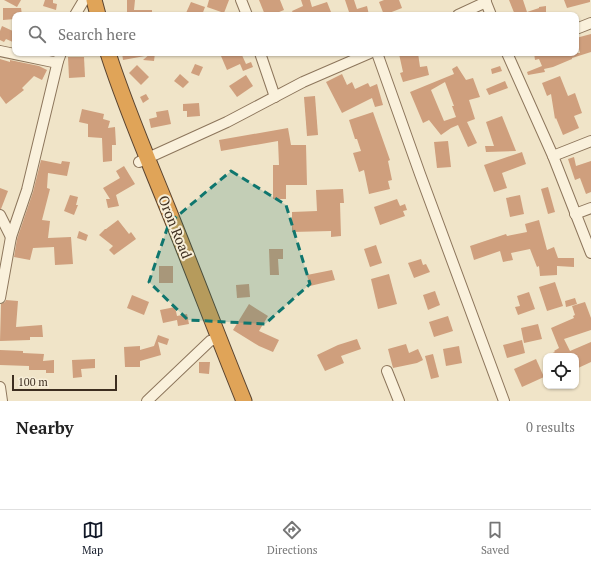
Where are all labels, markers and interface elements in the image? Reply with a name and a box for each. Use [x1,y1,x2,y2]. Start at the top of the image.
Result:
search box [12,12,579,56]
icon: search [26,23,48,45]
text: Search here [58,24,136,44]
street label: Oron Road [154,192,197,261]
map controls [543,353,579,389]
button: locate [543,353,579,389]
scale bar [12,373,117,392]
text: 100 m [18,375,48,389]
text: Nearby [16,416,74,439]
text: 0 results [526,418,575,436]
tab: Map [82,519,104,557]
tab: Directions [267,519,318,557]
tab: Saved [481,519,509,557]

